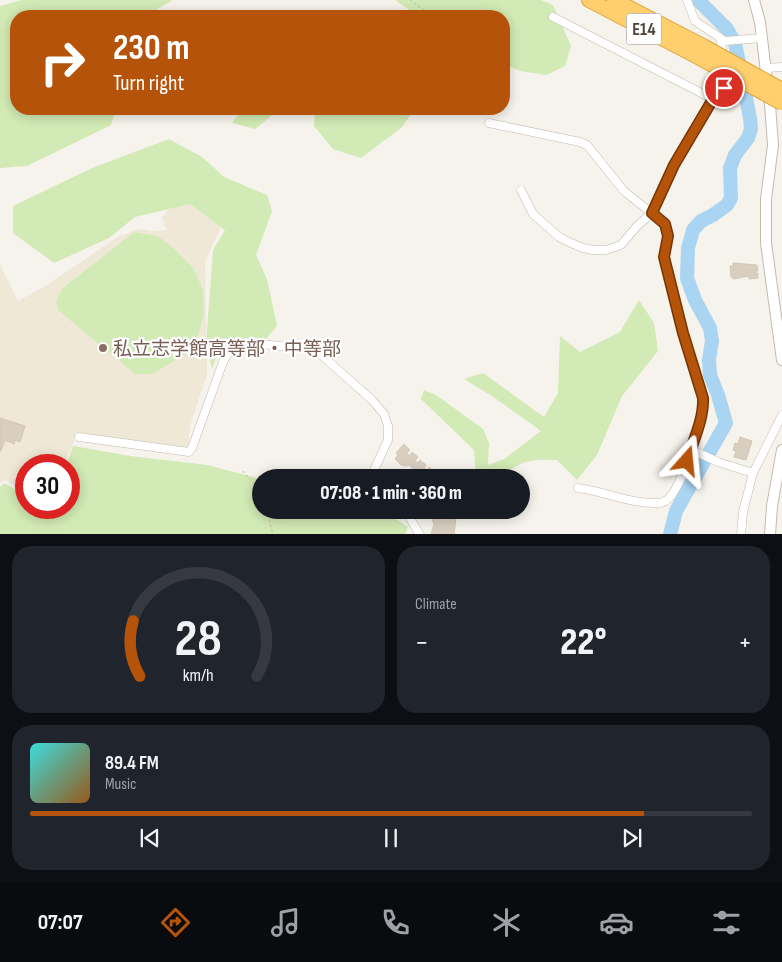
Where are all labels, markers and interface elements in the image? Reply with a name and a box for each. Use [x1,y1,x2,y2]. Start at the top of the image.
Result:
road number: E14 [626,13,662,44]
text: 230 m [113,27,189,70]
icon: right [30,30,95,95]
pin [703,67,745,109]
text: Turn right [113,70,184,97]
icon: arrive [710,74,738,102]
place label: 私立志学館高等部・中等部 [113,338,341,361]
marker: 私立志学館高等部・中等部 [97,342,109,354]
position arrow [660,434,712,486]
speed limit sign: 30 [15,454,80,519]
text: 07:08 · 1 min · 360 m [320,482,462,505]
text: Climate [415,595,457,614]
text: 28 [175,608,222,671]
text: 22° [560,620,607,665]
text: − [415,626,429,659]
text: + [738,626,752,659]
text: km/h [183,665,214,686]
text: 89.4 FM [105,752,159,775]
text: Music [105,775,136,794]
icon: previous [136,824,164,852]
icon: pause [377,824,405,852]
icon: next [618,824,646,852]
icon: directions [158,905,193,940]
icon: music [268,905,303,940]
icon: phone [378,905,413,940]
icon: climate [489,905,524,940]
icon: car [599,905,634,940]
icon: filters [709,905,744,940]
text: 07:07 [38,909,83,936]

